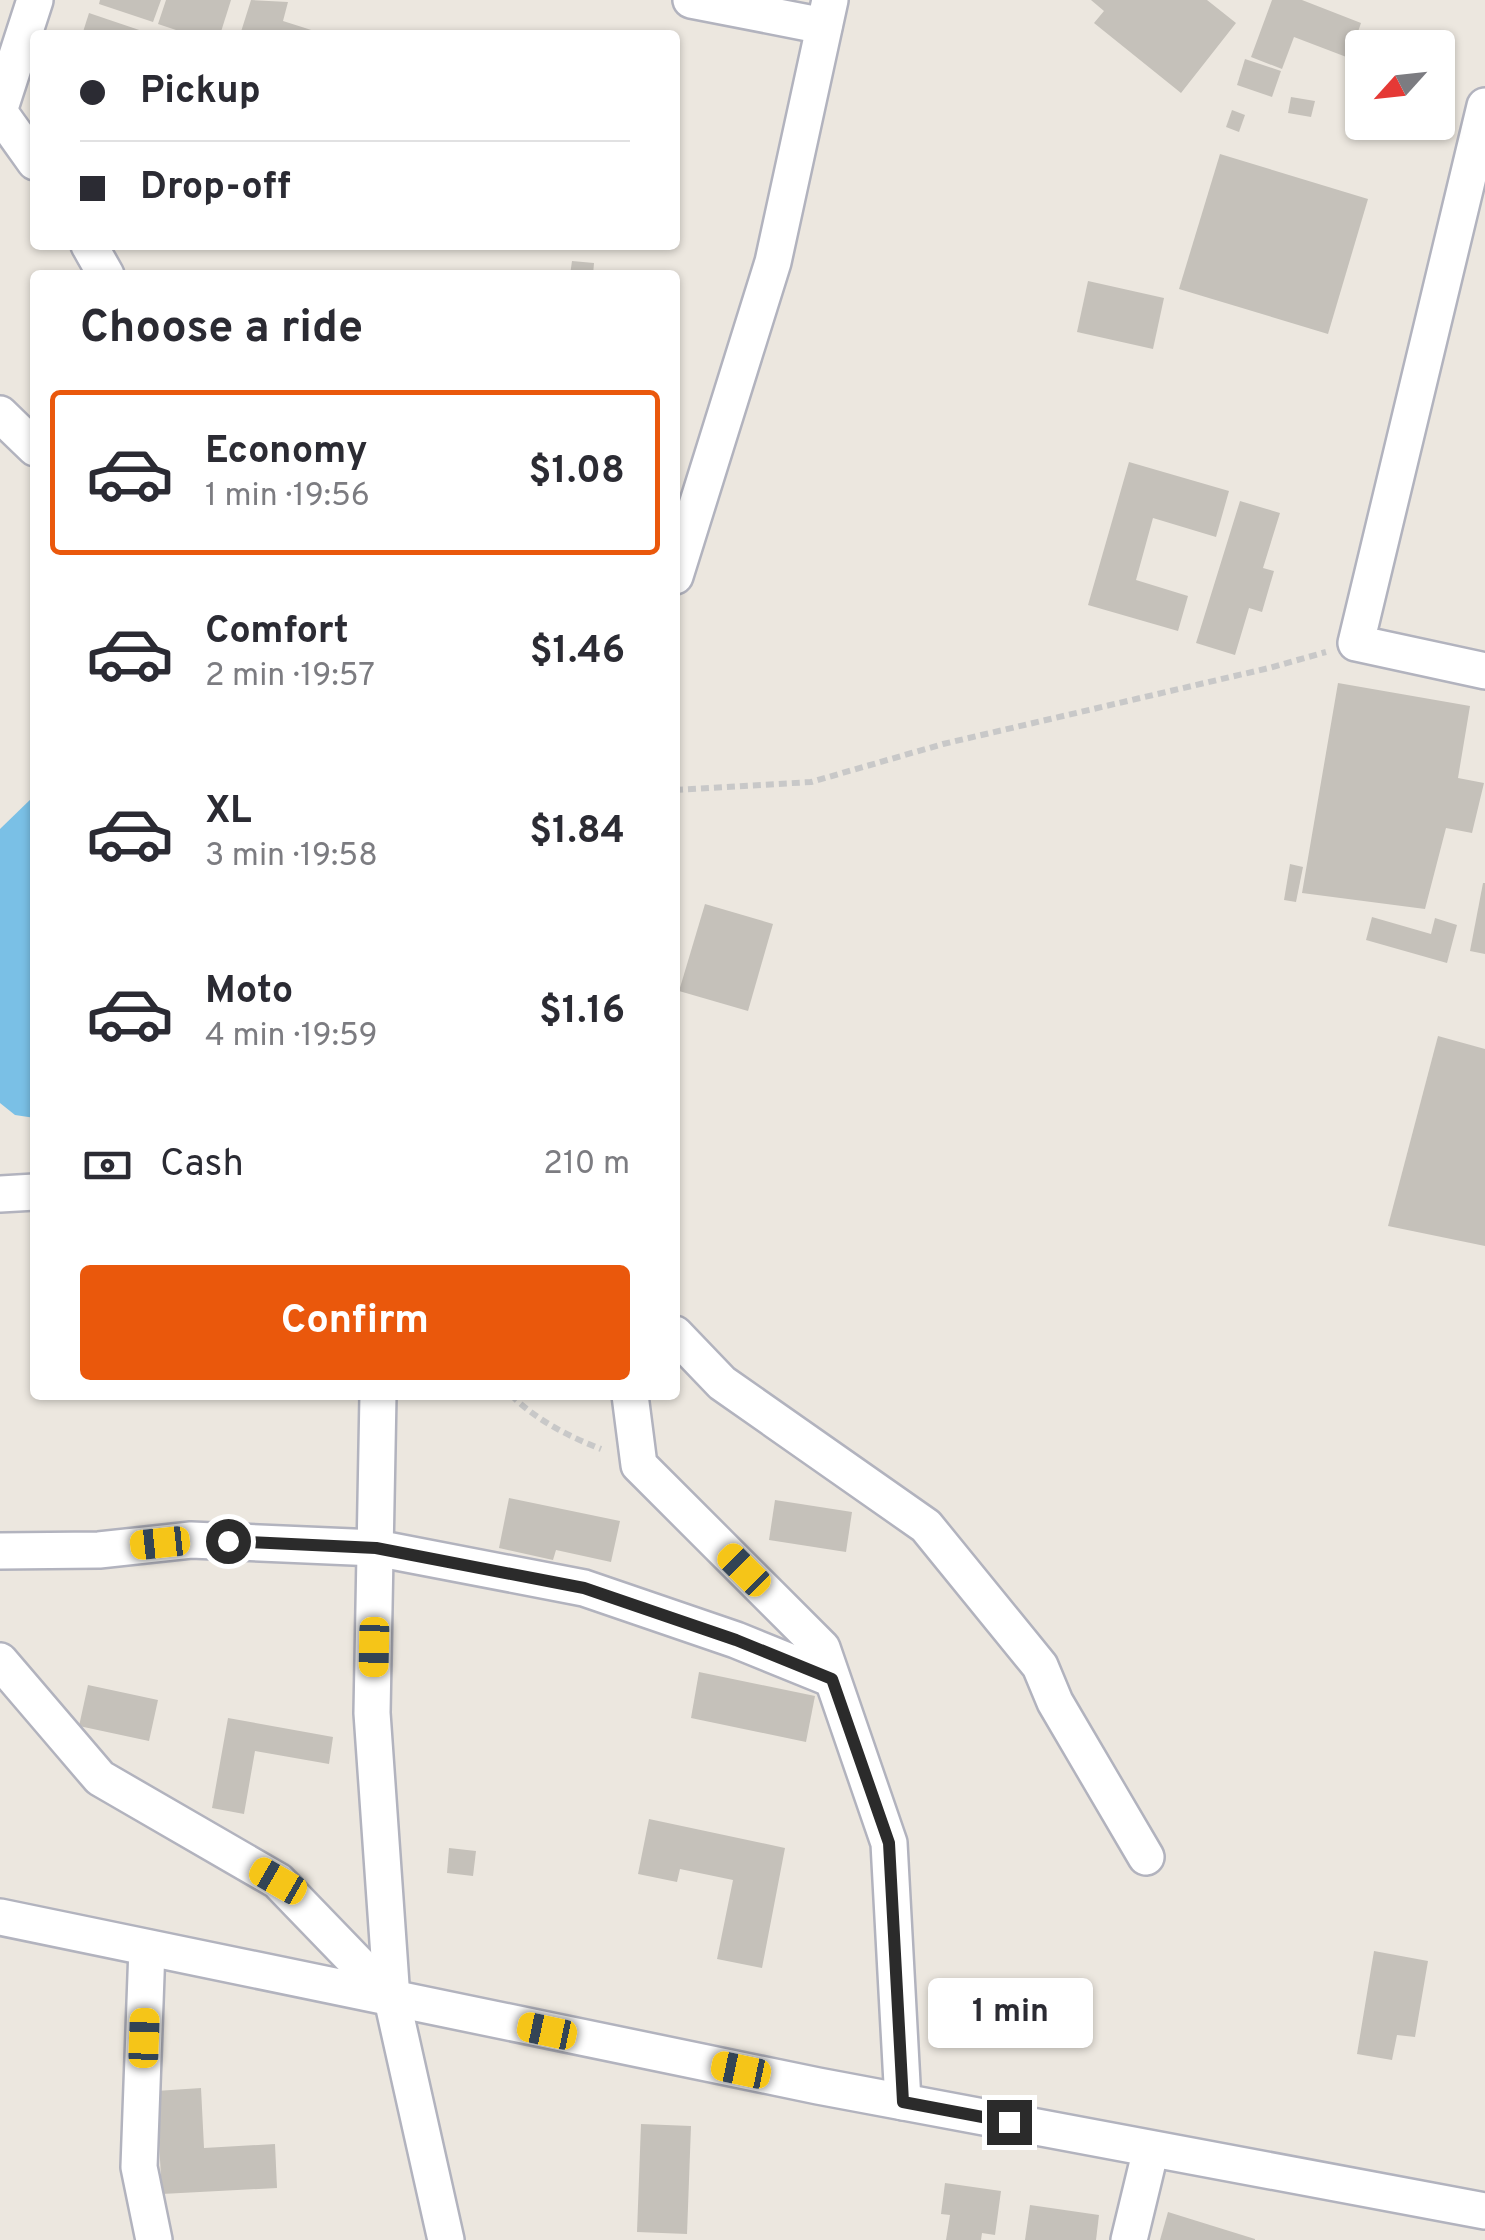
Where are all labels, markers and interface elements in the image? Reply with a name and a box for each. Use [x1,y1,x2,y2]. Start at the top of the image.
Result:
north arrow [1345,30,1455,140]
map controls [1345,30,1455,140]
text: Pickup [140,68,261,117]
text: Drop-off [140,164,291,213]
text: Choose a ride [80,301,363,358]
icon: car [85,428,175,518]
text: Economy [205,428,367,477]
text: $1.08 [529,448,625,497]
text: 1 min · 19:56 [205,477,370,517]
icon: car [85,608,175,698]
text: Comfort [205,608,349,657]
text: $1.46 [530,628,625,677]
text: 2 min · 19:57 [205,657,375,697]
icon: car [85,788,175,878]
text: XL [205,788,252,837]
text: $1.84 [529,808,625,857]
text: 3 min · 19:58 [205,837,378,877]
icon: car [85,968,175,1058]
text: Moto [205,968,293,1017]
text: $1.16 [539,988,625,1037]
text: 4 min · 19:59 [205,1017,378,1057]
icon: cash [80,1138,135,1193]
text: Cash [160,1141,244,1190]
text: 210 m [543,1145,630,1185]
button: Confirm [80,1265,630,1380]
route start [206,1519,251,1564]
car [129,1525,191,1561]
car [712,1538,776,1602]
car [358,1617,390,1677]
car [245,1853,311,1909]
callout: 1 min [926,1977,1092,2047]
text: 1 min [972,1993,1049,2033]
car [128,2007,160,2069]
car [515,2010,579,2052]
car [709,2049,773,2091]
route end [987,2100,1032,2145]

